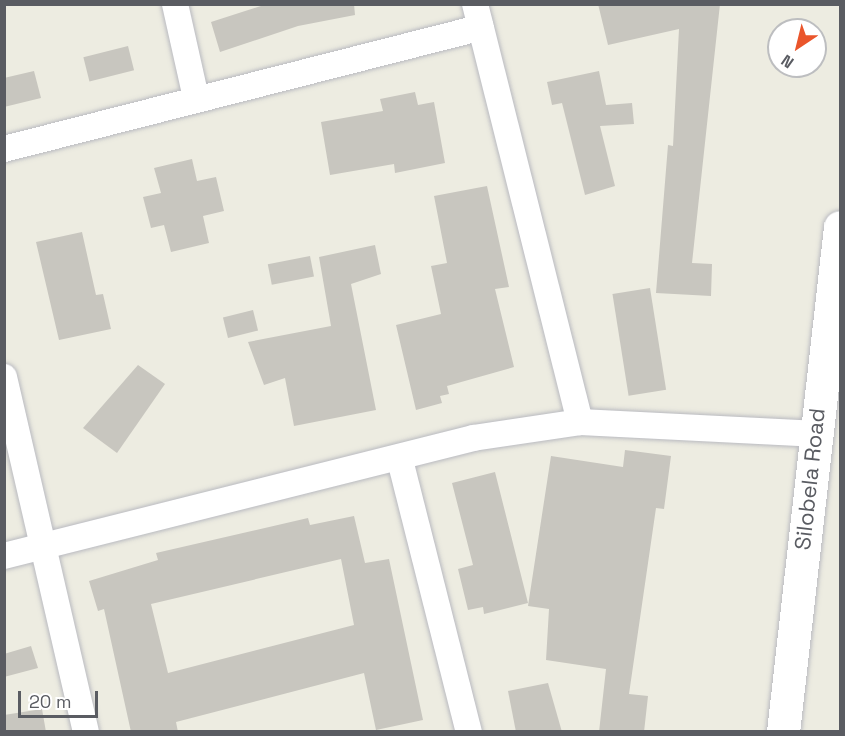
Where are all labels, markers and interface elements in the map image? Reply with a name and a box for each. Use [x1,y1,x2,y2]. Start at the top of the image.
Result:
north arrow [767,18,827,78]
text: N [777,50,798,73]
street label: Silobela Road [789,407,831,551]
scale bar [21,679,100,717]
text: 20 m [29,690,72,713]

